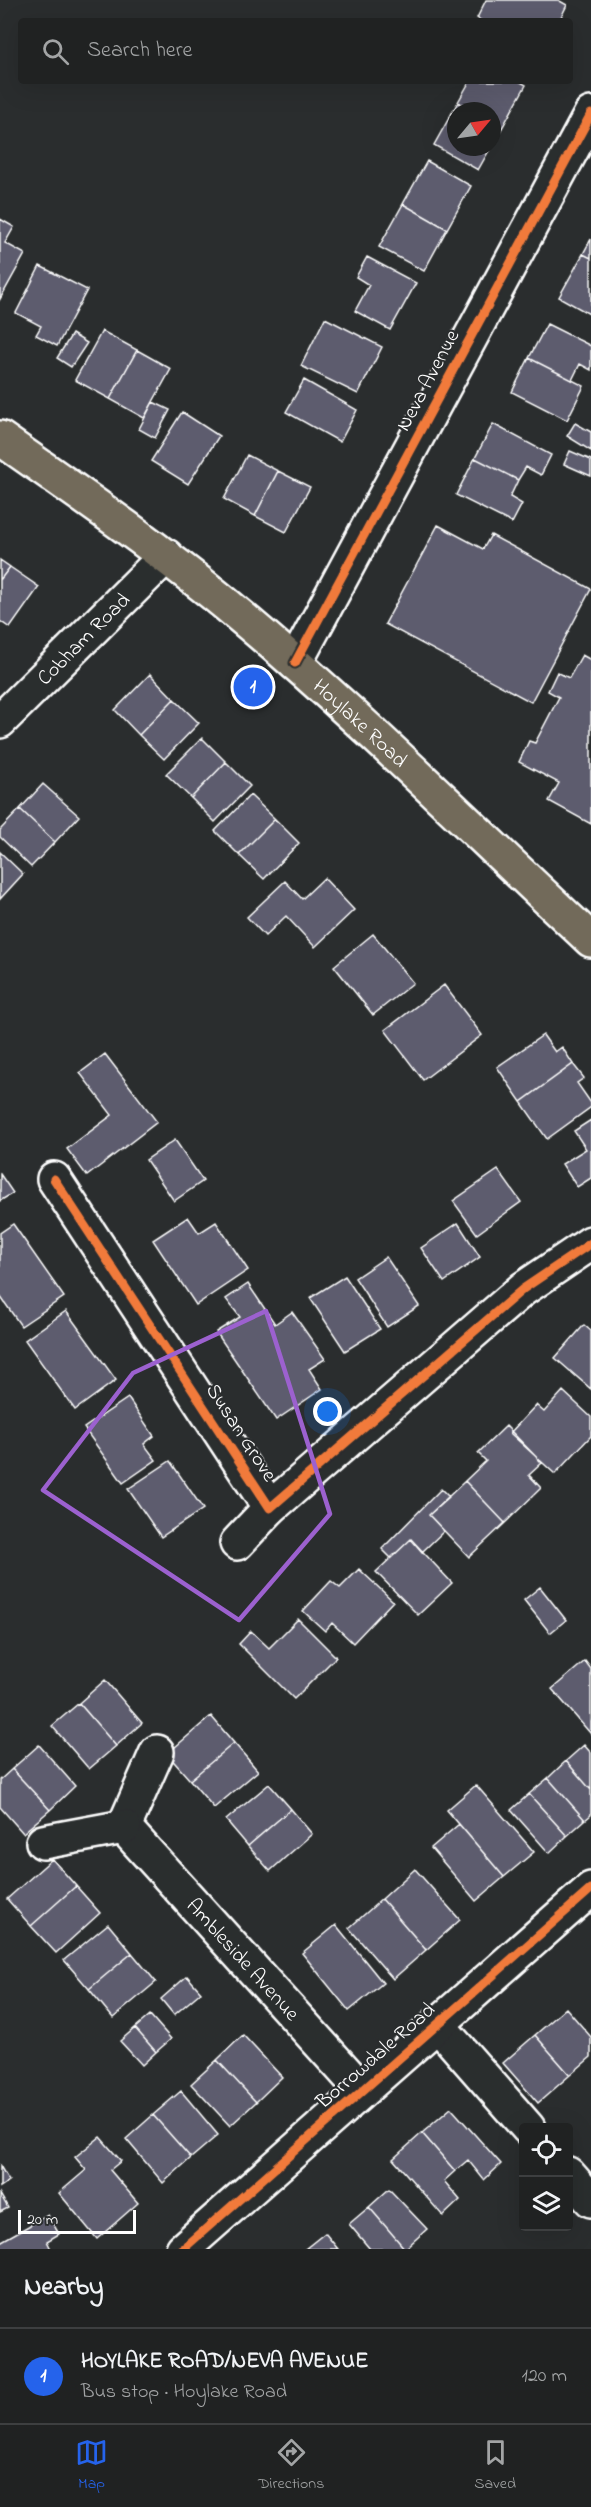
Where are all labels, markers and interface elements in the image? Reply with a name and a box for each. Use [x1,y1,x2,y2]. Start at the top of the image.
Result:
search box [18,18,573,84]
icon: search [39,35,72,68]
text: Search here [87,35,192,67]
north arrow [447,102,501,156]
street label: Neva Avenue [389,324,468,437]
street label: Cobham Road [31,587,138,693]
pin: 1 [234,664,272,710]
street label: Hoylake Road [305,673,414,776]
street label: Susan Grove [197,1378,284,1489]
your location [313,1397,342,1426]
street label: Ambleside Avenue [178,1892,306,2029]
street label: Borrowdale Road [309,1996,443,2118]
map controls [519,2123,573,2231]
button: locate [519,2123,573,2177]
button: layers [519,2177,573,2231]
scale bar [18,2207,136,2234]
text: 20 m [27,2208,58,2232]
text: Nearby [24,2269,103,2307]
text: HOYLAKE ROAD/NEVA AVENUE [81,2346,368,2378]
text: 1 [40,2362,47,2391]
text: 120 m [522,2362,567,2391]
text: Bus stop · Hoylake Road [81,2378,287,2407]
tab: Map [75,2436,108,2496]
tab: Directions [258,2436,324,2496]
tab: Saved [474,2436,516,2496]

